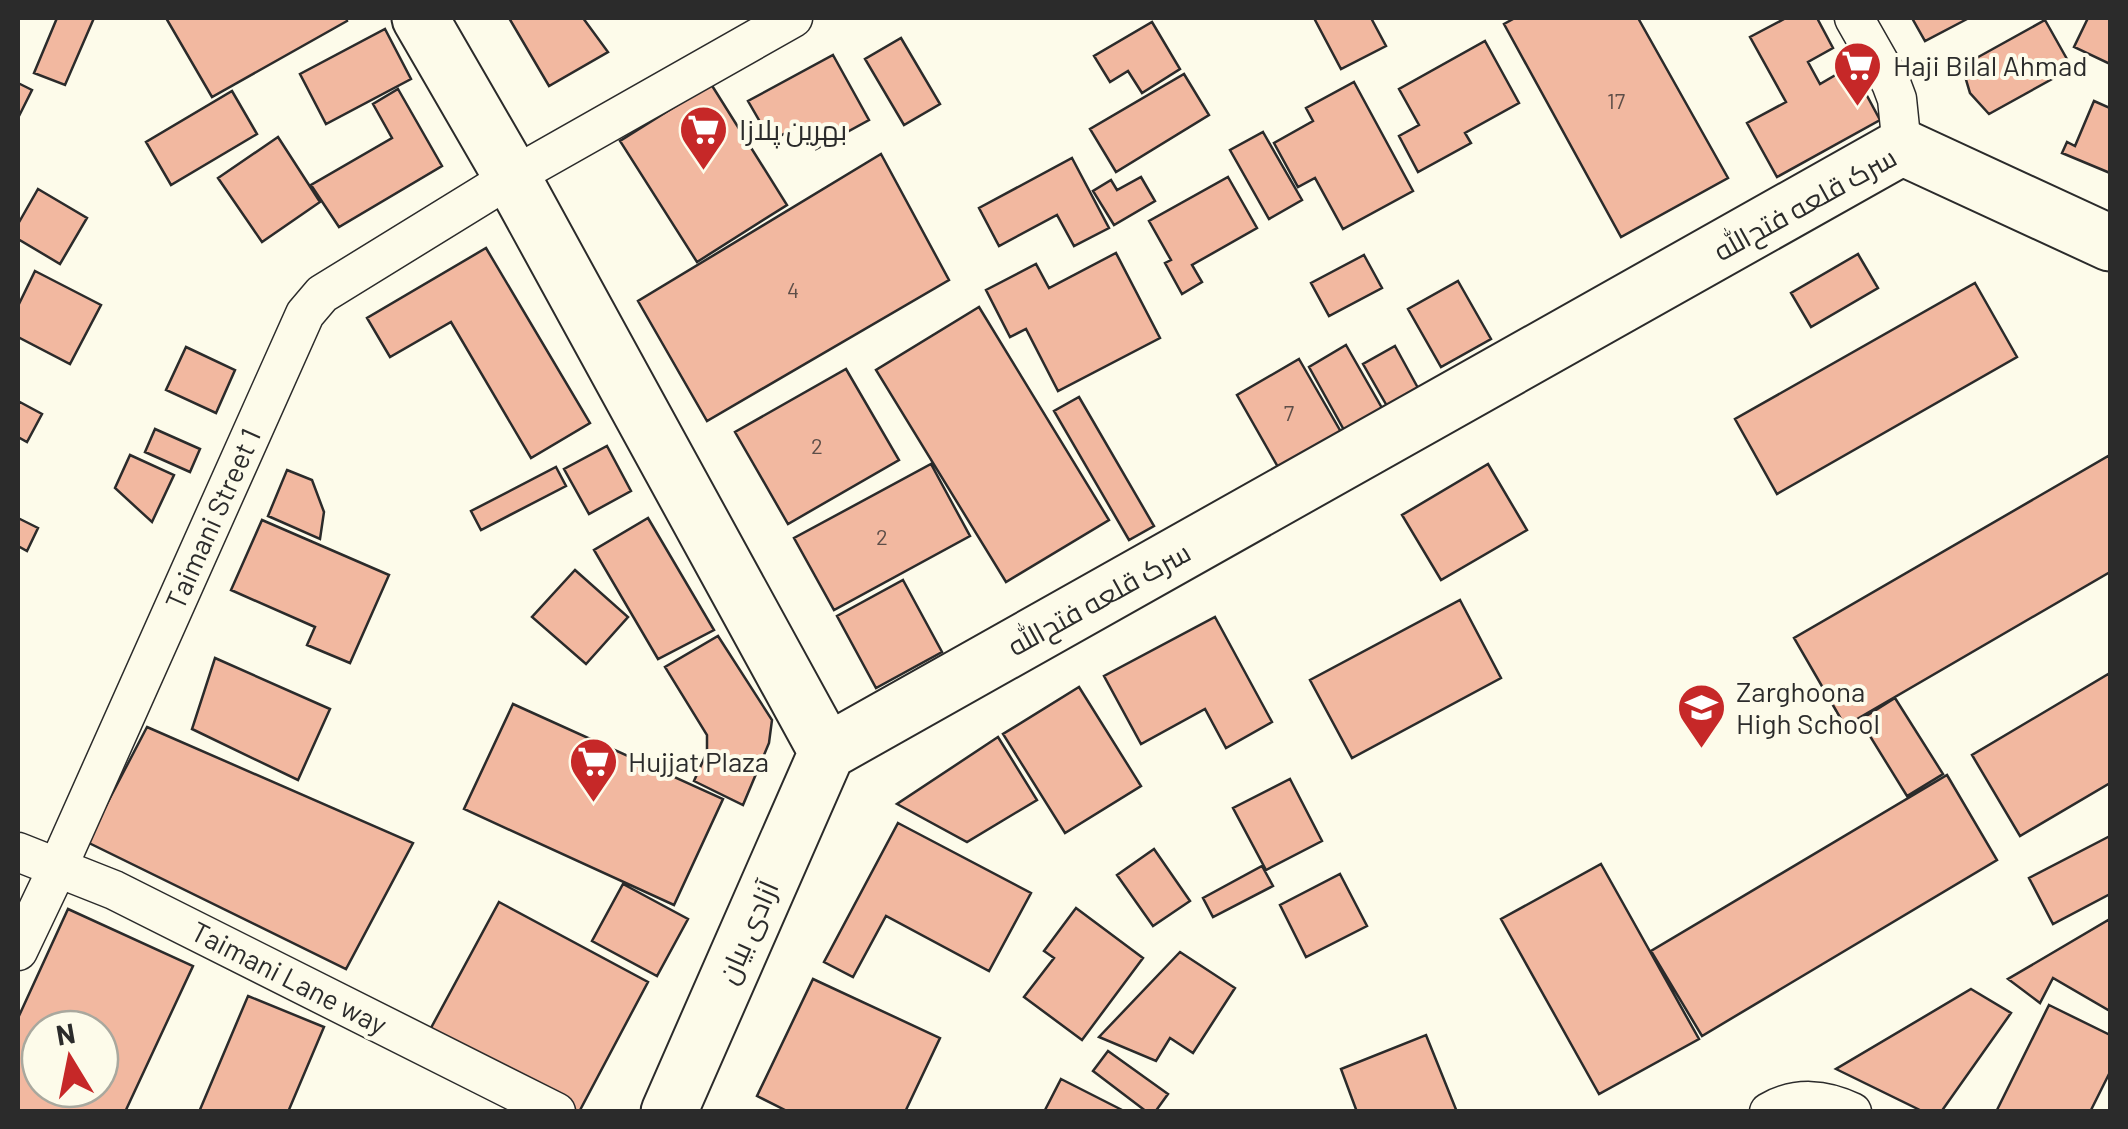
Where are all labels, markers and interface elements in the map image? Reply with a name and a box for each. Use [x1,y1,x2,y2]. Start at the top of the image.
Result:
supermarket icon: Haji Bilal Ahmad [1832,40,1884,108]
place label: Haji Bilal Ahmad [1893,48,2088,82]
house number: 17 [1607,87,1625,113]
supermarket icon: بهرین پلازا [678,104,730,172]
place label: بهرین پلازا [739,112,847,149]
street label: سرک قلعه فتح‌الله [1707,139,1903,270]
house number: 4 [787,276,799,302]
house number: 7 [1284,399,1294,425]
street label: Taimani Street 1 [157,423,267,614]
house number: 2 [811,432,823,458]
house number: 2 [876,523,888,549]
street label: سرک قلعه فتح‌الله [1001,534,1197,665]
place label: Zarghoona High School [1736,674,1880,740]
school or university icon: Zarghoona High School [1675,682,1727,750]
supermarket icon: Hujjat Plaza [567,736,619,804]
place label: Hujjat Plaza [628,744,769,778]
street label: آزادی بیان [709,874,786,989]
street label: Taimani Lane way [186,913,393,1041]
north arrow [20,1009,120,1109]
text: N [53,1015,78,1052]

